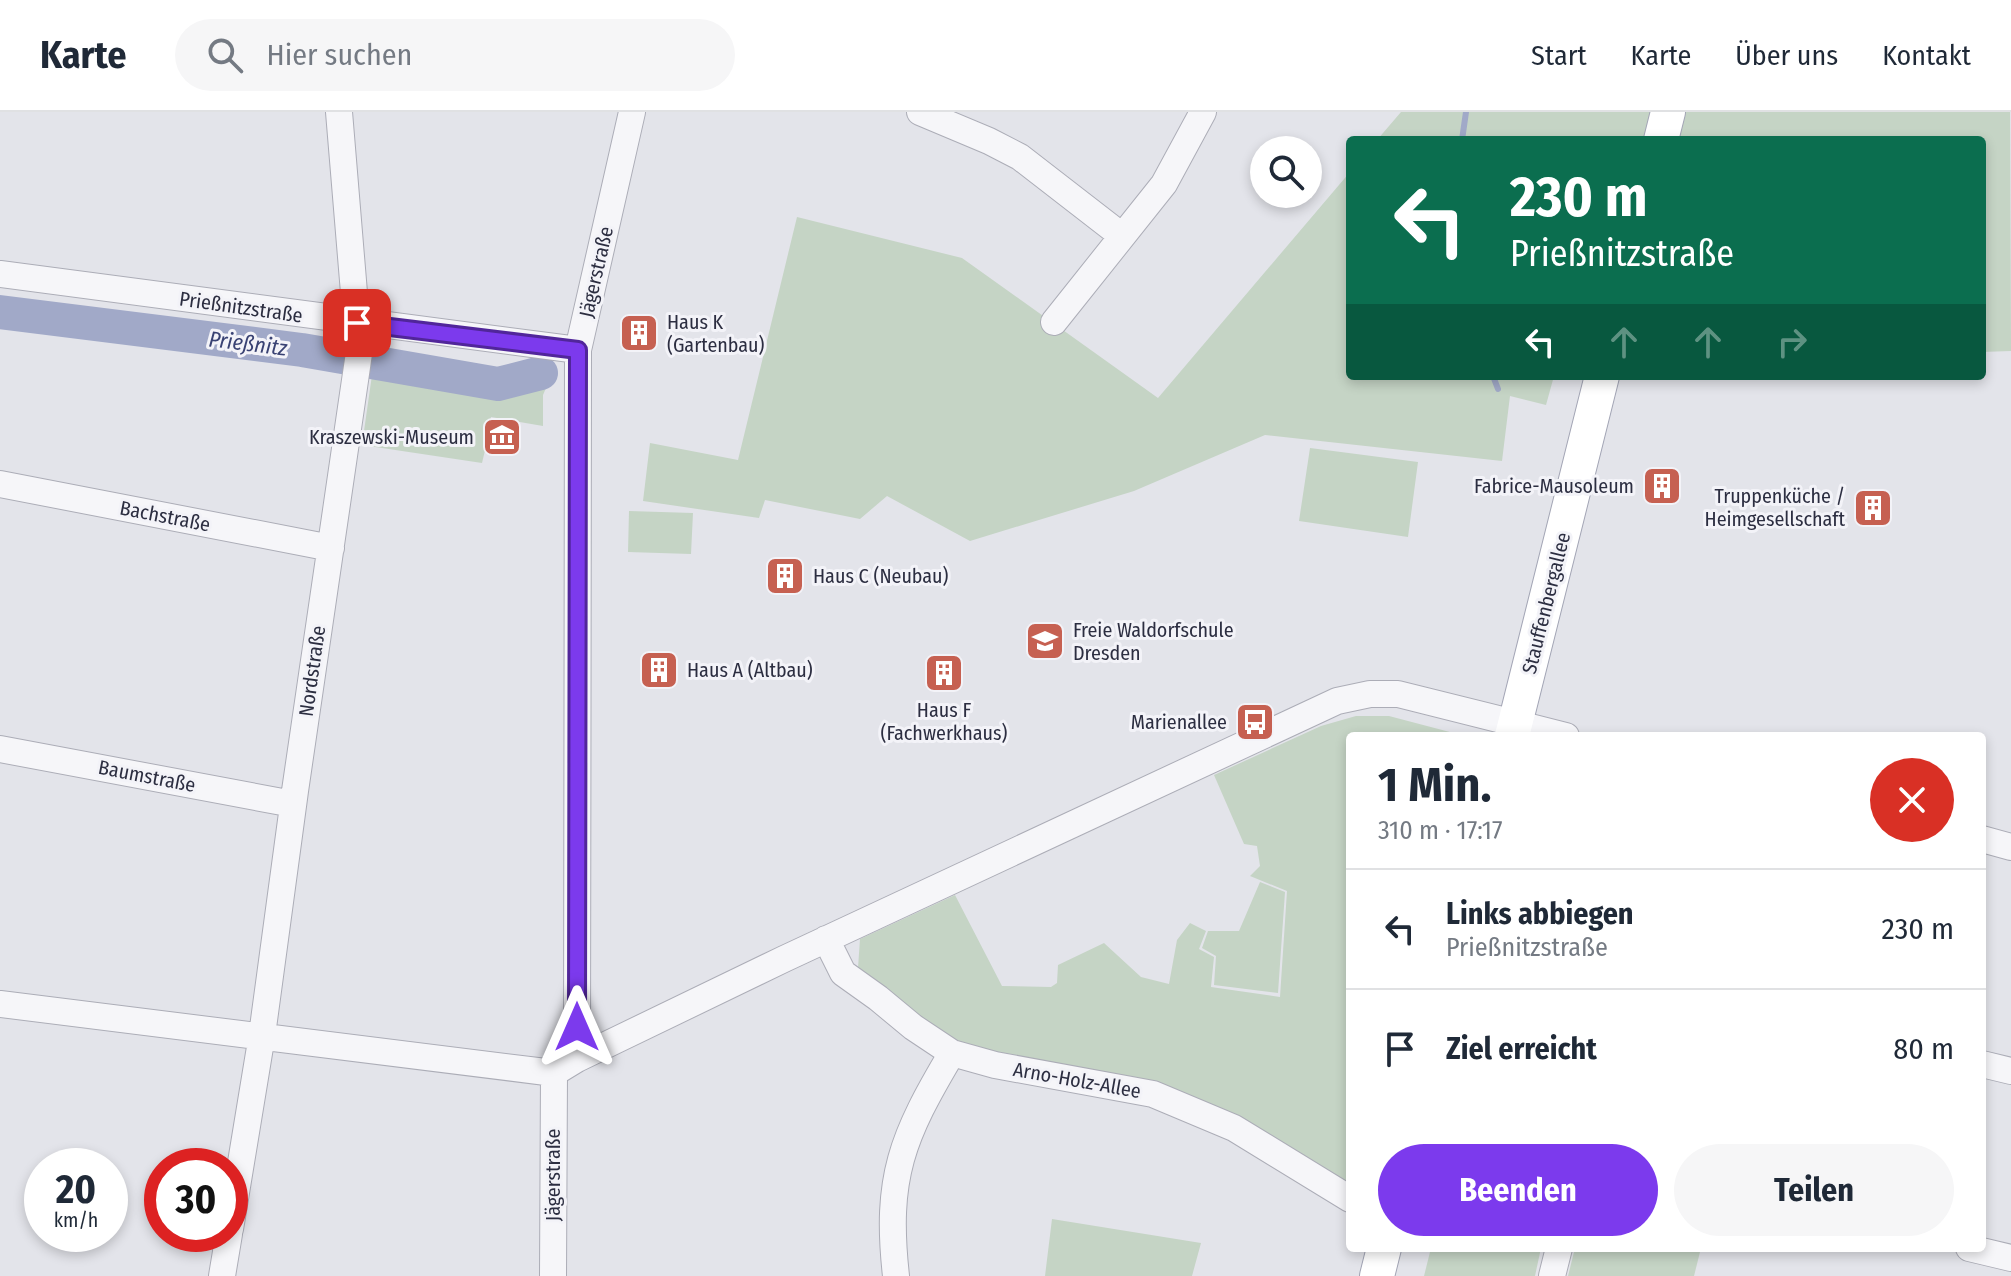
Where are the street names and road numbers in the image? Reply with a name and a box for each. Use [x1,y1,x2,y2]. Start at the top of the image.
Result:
street label: Jägerstraße [574,224,618,320]
street label: Prießnitzstraße [178,286,304,328]
street label: Bachstraße [118,495,212,537]
street label: Stauffenbergallee [1517,530,1575,676]
street label: Nordstraße [294,624,330,718]
street label: Baumstraße [96,755,198,797]
street label: Arno-Holz-Allee [1011,1057,1143,1103]
street label: Jägerstraße [541,1129,565,1221]

